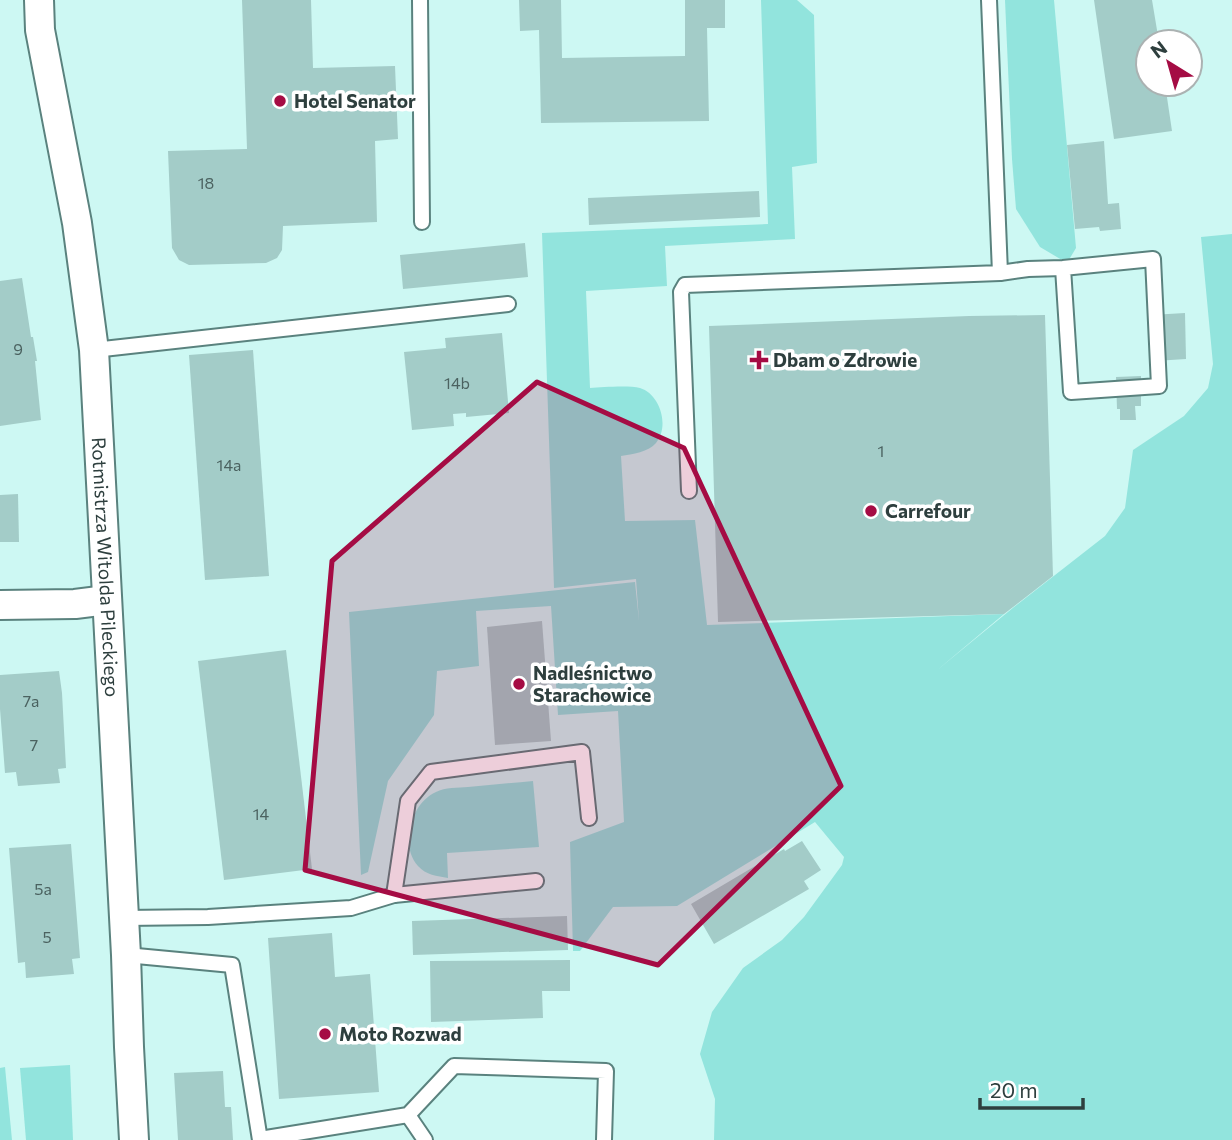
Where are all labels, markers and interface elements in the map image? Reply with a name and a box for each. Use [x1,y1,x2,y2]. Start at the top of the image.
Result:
north arrow [1134,28,1204,98]
text: N [1146,36,1171,63]
place label: Hotel Senator [294,89,416,112]
marker: Hotel Senator [272,93,288,109]
house number: 18 [198,173,214,192]
house number: 9 [13,339,23,358]
place label: Dbam o Zdrowie [773,348,917,371]
marker: Dbam o Zdrowie [751,352,767,368]
house number: 14b [444,373,470,392]
street label: Rotmistrza Witolda Pileckiego [88,437,124,697]
house number: 1 [878,441,884,460]
house number: 14a [217,455,241,474]
place label: Carrefour [885,499,971,522]
marker: Carrefour [863,503,879,519]
place label: Nadleśnictwo Starachowice [533,661,653,706]
marker: Nadleśnictwo Starachowice [511,676,527,692]
house number: 7a [23,691,39,710]
house number: 7 [30,735,38,754]
house number: 14 [253,804,270,823]
house number: 5a [34,879,52,898]
house number: 5 [42,927,52,946]
place label: Moto Rozwad [339,1022,462,1045]
marker: Moto Rozwad [317,1026,333,1042]
scale bar [980,1066,1083,1110]
text: 20 m [990,1077,1038,1102]

